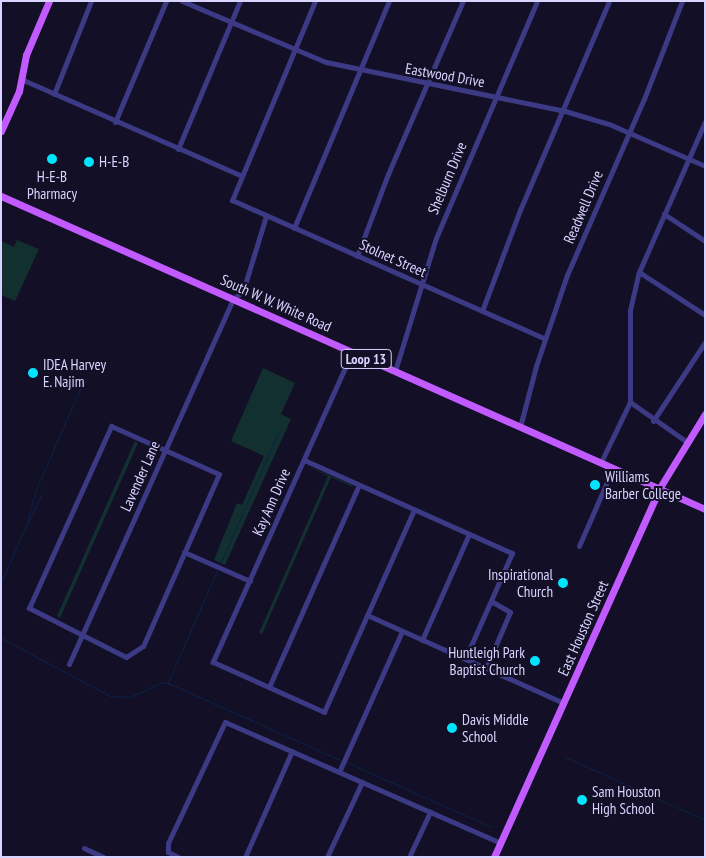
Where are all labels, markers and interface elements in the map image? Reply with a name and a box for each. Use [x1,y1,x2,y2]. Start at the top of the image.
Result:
street label: Eastwood Drive [404,59,486,91]
street label: Shelburn Drive [424,139,470,217]
marker: H-E-B Pharmacy [46,153,58,165]
place label: H-E-B [99,153,129,171]
marker: H-E-B [83,156,95,168]
place label: H-E-B Pharmacy [27,167,77,202]
street label: Readwell Drive [560,168,606,246]
street label: Stolnet Street [357,235,429,281]
street label: South W. W. White Road [217,270,335,336]
road number: Loop 13 [340,348,392,370]
place label: IDEA Harvey E. Najim [43,355,107,390]
marker: IDEA Harvey E. Najim [27,367,39,379]
street label: Lavender Lane [116,438,164,514]
street label: Kay Ann Drive [248,465,294,539]
place label: Williams Barber College [605,467,681,502]
marker: Williams Barber College [589,479,601,491]
place label: Inspirational Church [488,565,553,600]
marker: Inspirational Church [557,577,569,589]
street label: East Houston Street [554,578,612,678]
place label: Huntleigh Park Baptist Church [448,643,525,678]
marker: Huntleigh Park Baptist Church [529,655,541,667]
place label: Davis Middle School [462,710,529,745]
marker: Davis Middle School [446,722,458,734]
place label: Sam Houston High School [592,782,661,817]
marker: Sam Houston High School [576,794,588,806]

